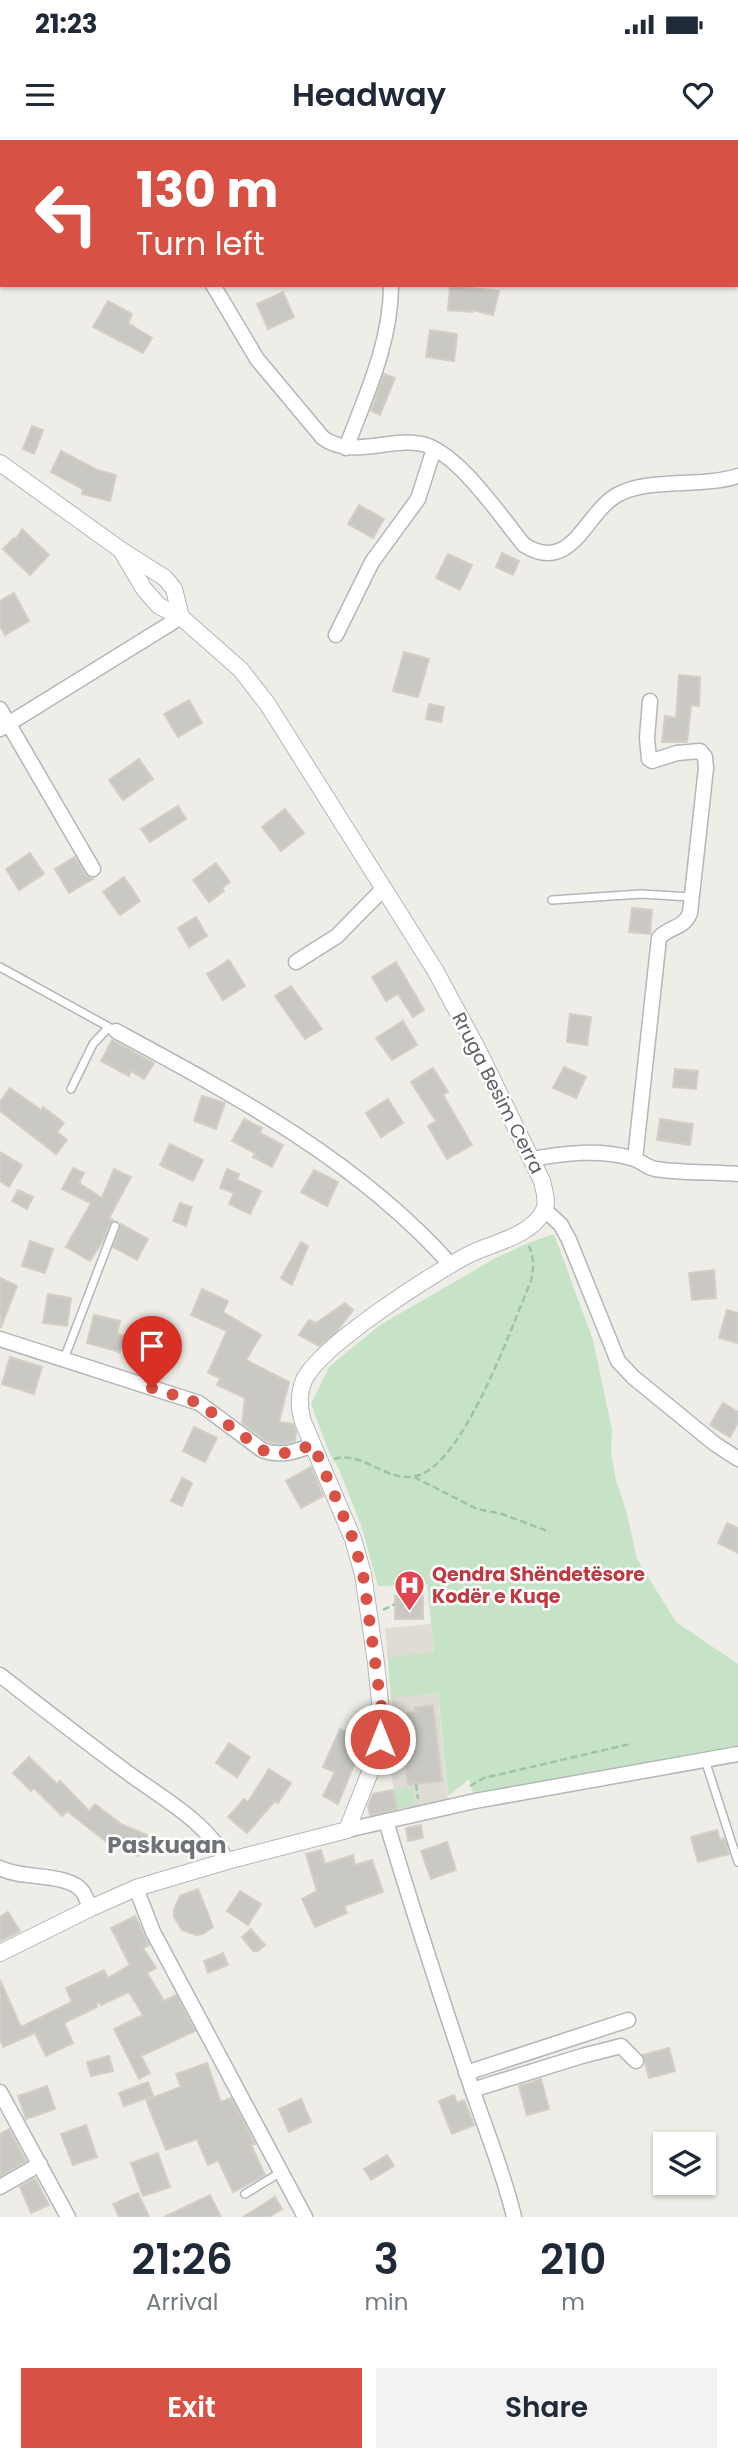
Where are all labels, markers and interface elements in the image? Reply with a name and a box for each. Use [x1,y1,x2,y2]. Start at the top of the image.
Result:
text: 21:23 [35,6,98,42]
text: Headway [292,72,446,117]
icon: menu [21,76,59,114]
icon: heart [679,76,717,114]
text: 130 m [136,156,278,224]
icon: left [21,168,112,259]
text: Turn left [136,221,265,266]
street label: Rruga Besim Cerra [446,1008,550,1178]
pin [122,1316,182,1388]
icon: arrive [133,1327,171,1365]
place label: Qendra Shëndetësore Kodër e Kuqe [432,1561,645,1610]
hospital icon: Qendra Shëndetësore Kodër e Kuqe [392,1568,426,1612]
position arrow [343,1702,417,1776]
district label: Paskuqan [107,1829,227,1861]
map controls [653,2132,716,2195]
button: layers [653,2132,716,2195]
text: 21:26 [132,2230,233,2289]
text: 3 [374,2230,399,2289]
text: 210 [540,2230,606,2289]
text: Arrival [146,2286,218,2318]
text: min [364,2286,408,2318]
text: m [561,2286,585,2318]
button: Exit [21,2368,362,2448]
button: Share [376,2368,717,2448]

